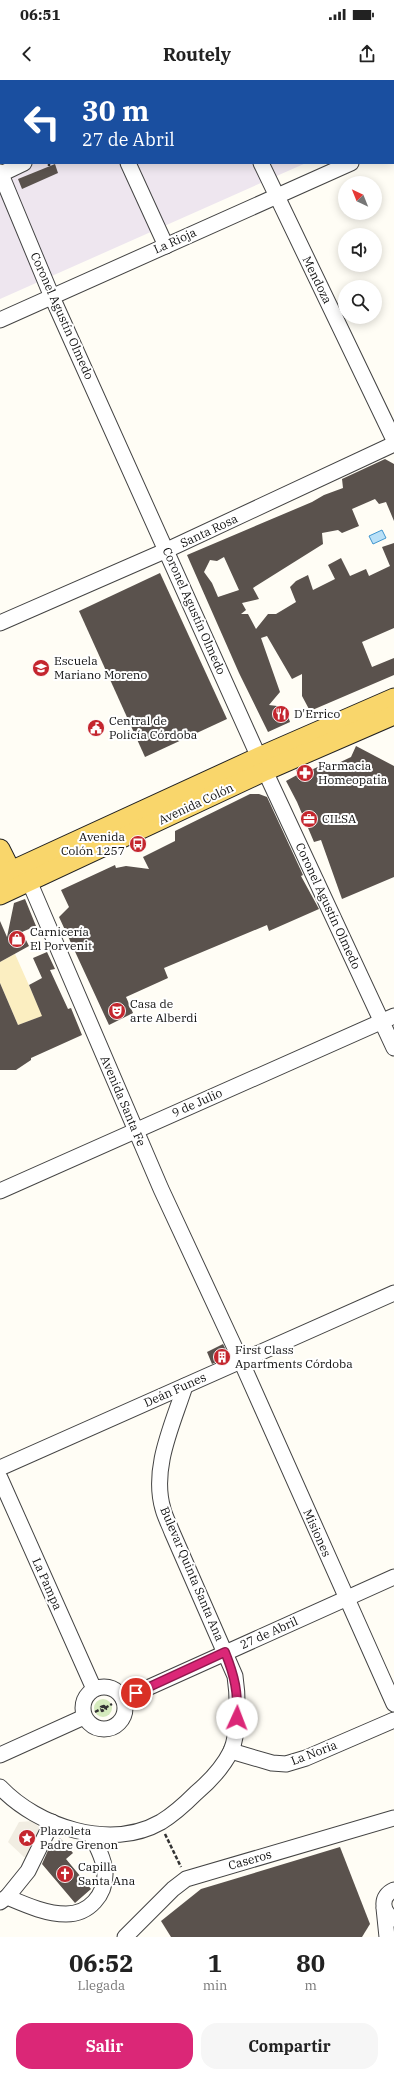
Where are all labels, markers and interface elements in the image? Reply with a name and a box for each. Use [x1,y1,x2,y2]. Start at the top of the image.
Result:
text: 06:51 [20,5,61,24]
icon: back [16,43,38,65]
text: Routely [163,43,231,66]
icon: share [356,43,378,65]
text: 30 m [82,92,149,129]
icon: left [16,96,68,148]
text: 27 de Abril [82,128,175,151]
north arrow [338,176,382,220]
map controls [338,176,382,324]
street label: La Rioja [151,224,199,257]
button: sound [338,228,382,272]
street label: Coronel Agustín Olmedo [28,250,97,382]
street label: Mendoza [299,253,336,306]
button: search [338,280,382,324]
street label: Santa Rosa [178,510,240,550]
street label: Coronel Agustín Olmedo [160,545,229,677]
place label: Escuela Mariano Moreno [54,653,148,682]
school or university icon: Escuela Mariano Moreno [31,658,51,678]
restaurant icon: D'Errico [271,704,291,724]
place label: D'Errico [294,706,340,721]
place label: Central de Policía Córdoba [109,713,198,742]
public building icon: Central de Policía Córdoba [86,718,106,738]
place label: Farmacia Homeopatia [318,758,388,787]
pharmacy icon: Farmacia Homeopatia [295,763,315,783]
street label: Avenida Colón [156,779,236,828]
office icon: CILSA [299,809,319,829]
place label: CILSA [322,811,357,826]
place label: Avenida Colón 1257 [61,829,125,858]
bus stop icon: Avenida Colón 1257 [128,834,148,854]
street label: Coronel Agustín Olmedo [293,840,364,972]
place label: Carnicería El Porvenit [30,924,92,953]
shop icon: Carnicería El Porvenit [7,929,27,949]
place label: Casa de arte Alberdi [130,996,197,1025]
theatre icon: Casa de arte Alberdi [107,1001,127,1021]
street label: Avenida Santa Fe [98,1053,149,1148]
street label: 9 de Julio [169,1085,224,1120]
place label: First Class Apartments Córdoba [235,1342,353,1371]
building icon: First Class Apartments Córdoba [212,1347,232,1367]
street label: Deán Funes [141,1369,208,1410]
street label: Bulevar Quinta Santa Ana [157,1504,228,1644]
street label: Misiones [300,1507,335,1559]
street label: La Pampa [29,1555,66,1613]
street label: 27 de Abril [238,1613,300,1652]
pin [119,1676,153,1710]
icon: arrive [125,1682,147,1704]
position arrow [216,1697,258,1739]
street label: La Noria [289,1737,339,1768]
place label: Plazoleta Padre Grenon [40,1823,119,1852]
place icon: Plazoleta Padre Grenon [17,1828,37,1848]
street label: Caseros [226,1846,273,1873]
place label: Capilla Santa Ana [78,1859,136,1888]
church icon: Capilla Santa Ana [55,1864,75,1884]
text: 06:52 [69,1947,134,1979]
text: 1 [208,1947,222,1979]
text: 80 [296,1947,325,1979]
text: Llegada [77,1977,125,1994]
text: min [203,1977,227,1994]
text: m [305,1977,317,1994]
button: Salir [16,2023,193,2069]
button: Compartir [201,2023,378,2069]

